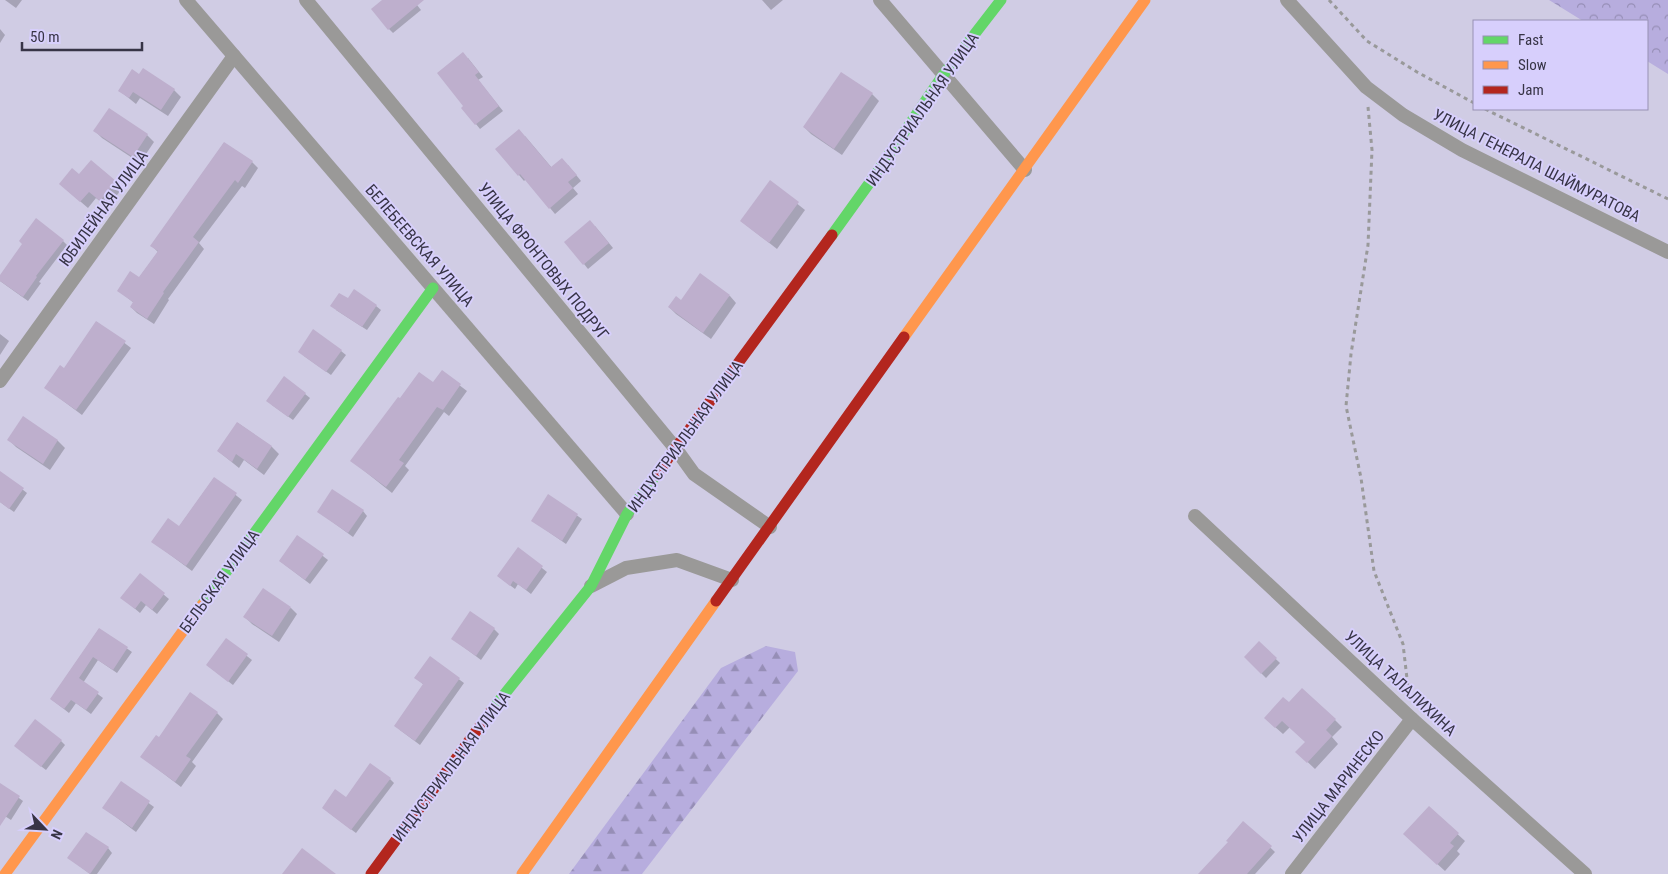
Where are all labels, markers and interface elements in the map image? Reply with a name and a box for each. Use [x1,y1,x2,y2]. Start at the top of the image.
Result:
scale bar [22,20,142,52]
legend [1473,20,1648,110]
text: 50 m [30,28,60,46]
street label: ИНДУСТРИАЛЬНАЯ УЛИЦА [862,29,983,190]
text: Fast [1518,31,1543,49]
text: Slow [1518,56,1547,74]
text: Jam [1518,81,1544,99]
street label: УЛИЦА ГЕНЕРАЛА ШАЙМУРАТОВА [1430,105,1644,226]
street label: ЮБИЛЕЙНАЯ УЛИЦА [55,147,152,270]
street label: УЛИЦА ФРОНТОВЫХ ПОДРУГ [474,179,613,344]
street label: БЕЛЕБЕЕВСКАЯ УЛИЦА [361,180,478,310]
street label: ИНДУСТРИАЛЬНАЯ УЛИЦА [624,357,747,516]
street label: БЕЛЬСКАЯ УЛИЦА [176,526,263,637]
street label: УЛИЦА ТАЛАЛИХИНА [1341,627,1460,740]
street label: ИНДУСТРИАЛЬНАЯ УЛИЦА [389,688,514,845]
street label: УЛИЦА МАРИНЕСКО [1289,727,1388,846]
north arrow [20,804,70,854]
text: N [48,827,66,842]

